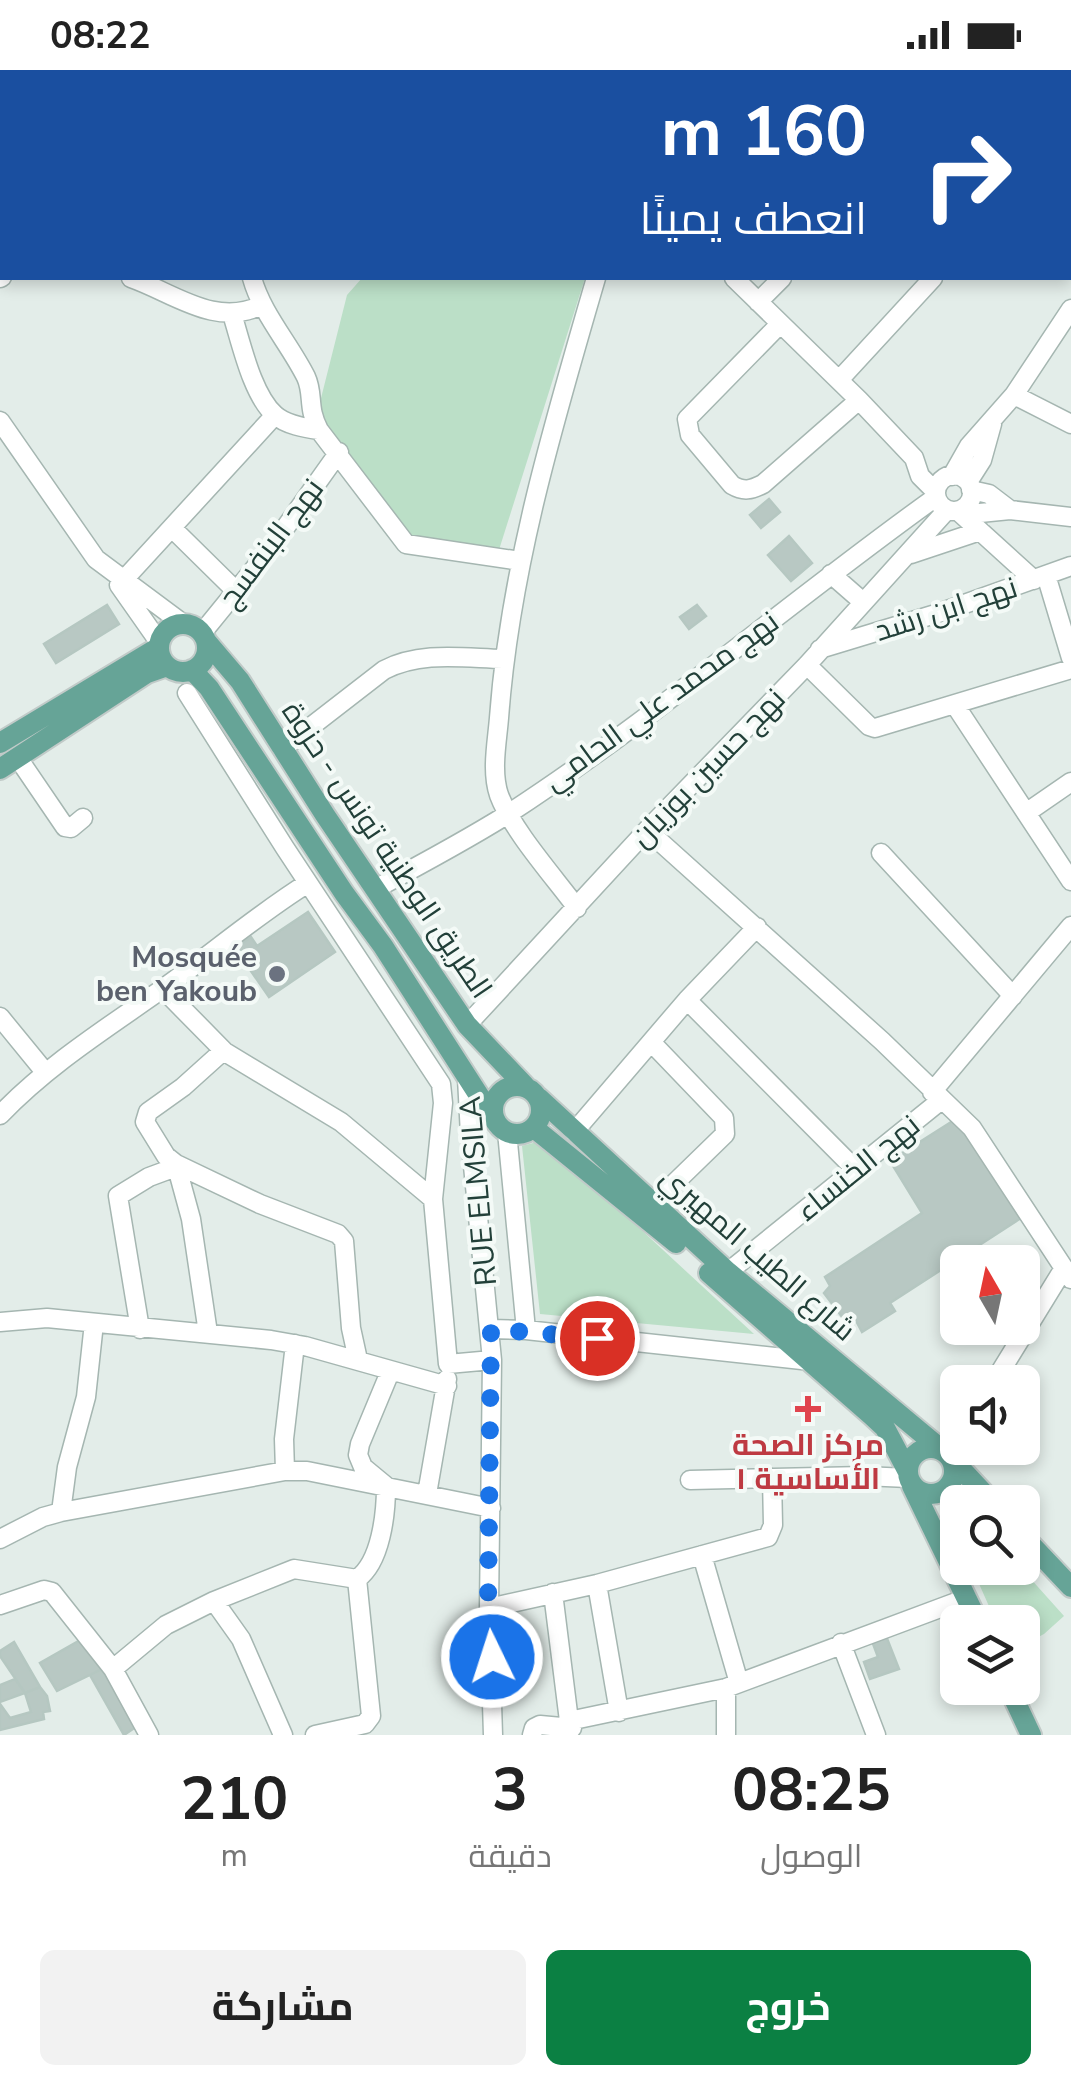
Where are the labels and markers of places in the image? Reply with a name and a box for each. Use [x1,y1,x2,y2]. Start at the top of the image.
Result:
place label: Mosquée ben Yakoub [96,937,257,1012]
marker: Mosquée ben Yakoub [266,963,288,985]
pin [555,1296,640,1381]
marker: مركز الصحة الأساسية ١ [795,1396,821,1422]
place label: مركز الصحة الأساسية ١ [732,1425,884,1500]

